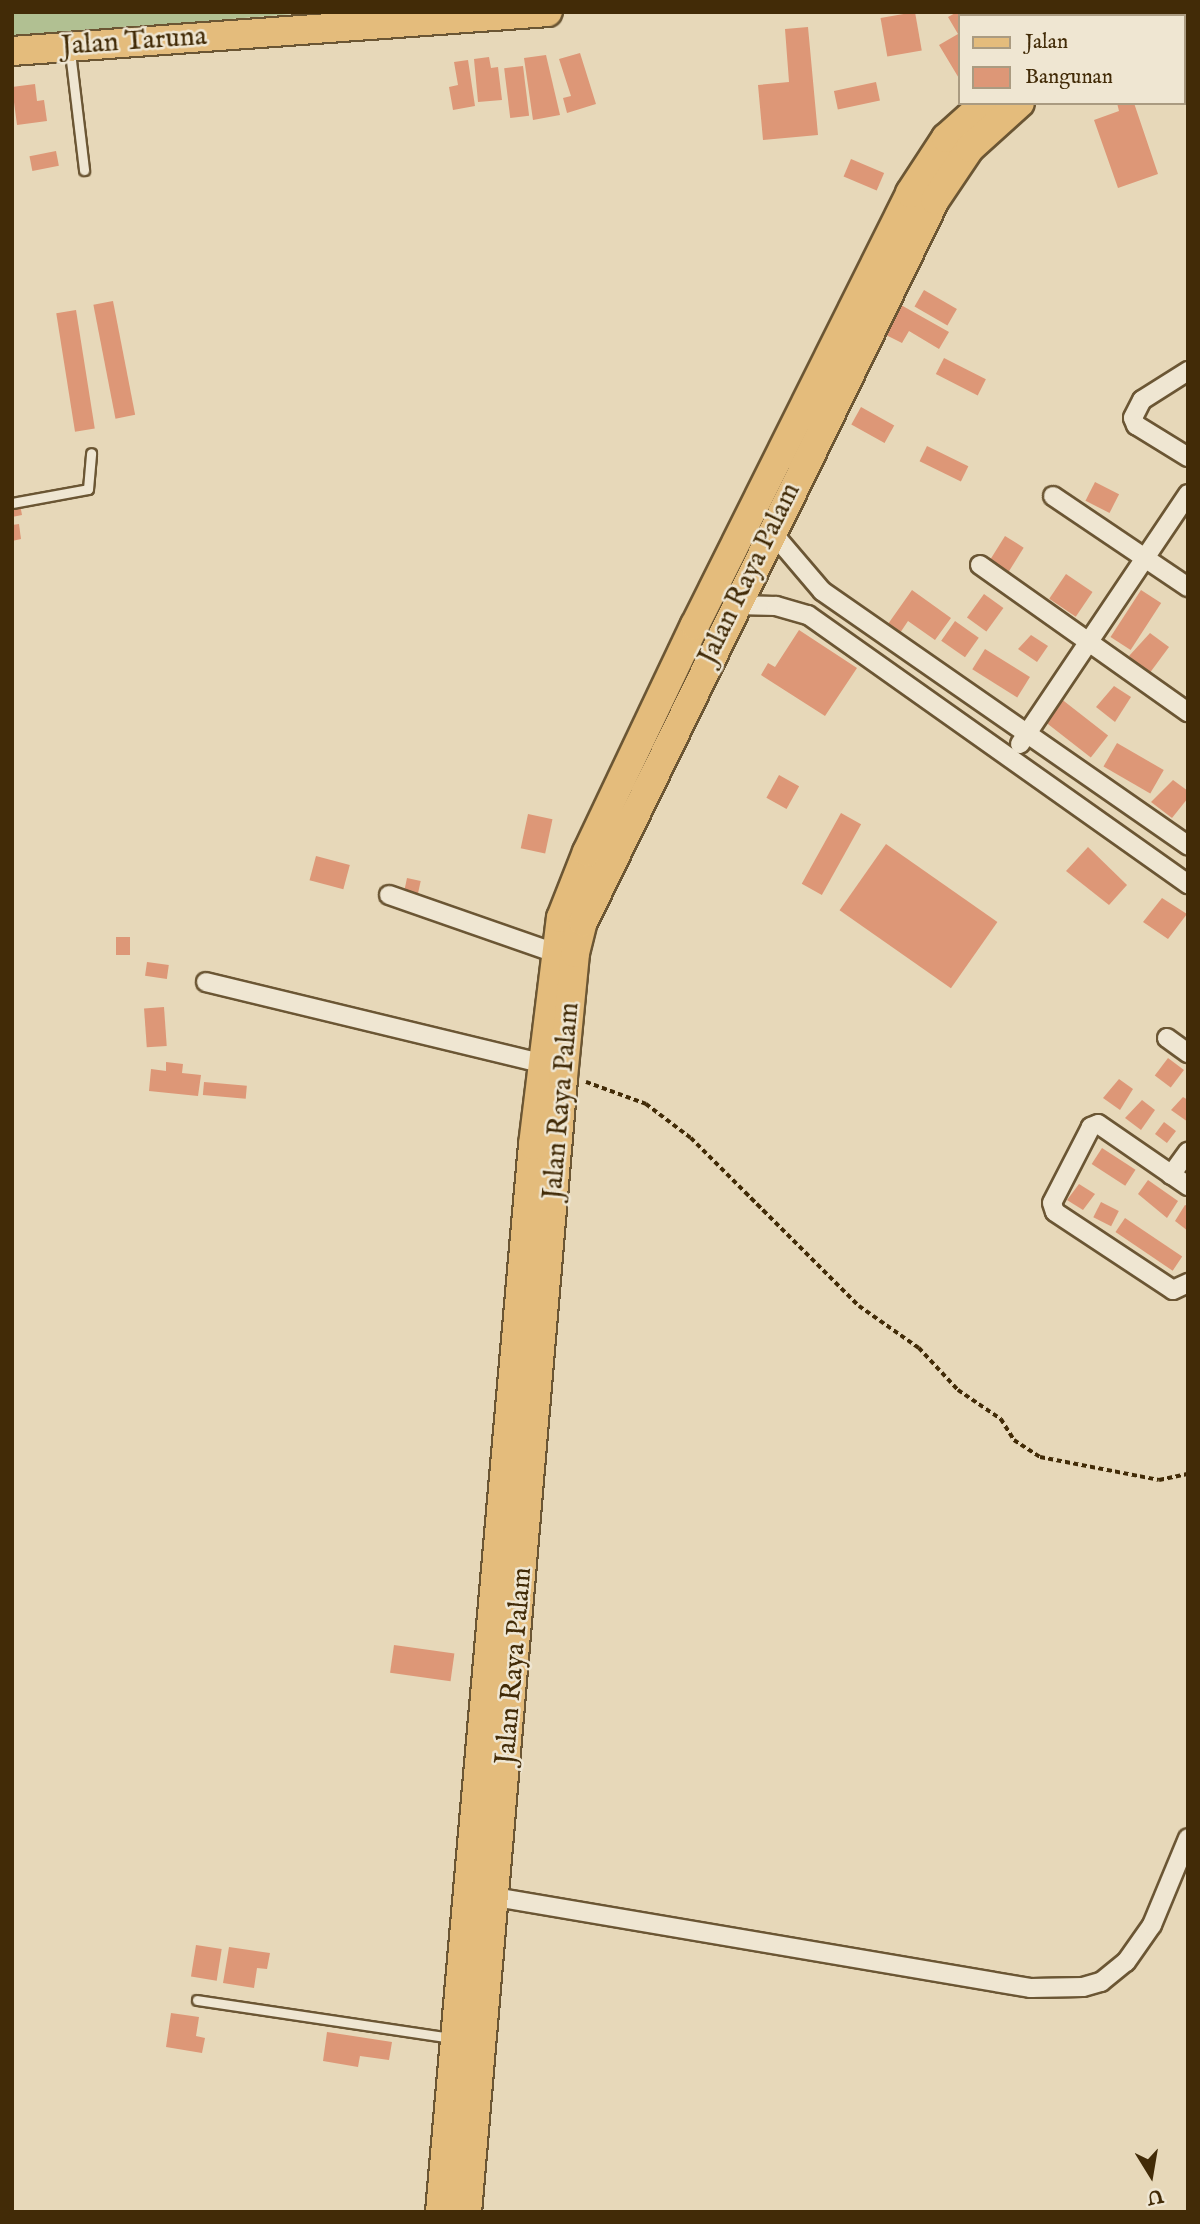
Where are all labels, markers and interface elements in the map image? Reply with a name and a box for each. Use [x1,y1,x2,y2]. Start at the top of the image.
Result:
legend [958,14,1186,105]
street label: Jalan Taruna [60,20,208,64]
text: Jalan [1025,29,1068,56]
text: Bangunan [1025,64,1113,91]
street label: Jalan Raya Palam [692,478,808,670]
street label: Jalan Raya Palam [537,1001,587,1201]
street label: Jalan Raya Palam [490,1566,540,1766]
north arrow [1116,2140,1186,2210]
text: U [1145,2182,1165,2209]

